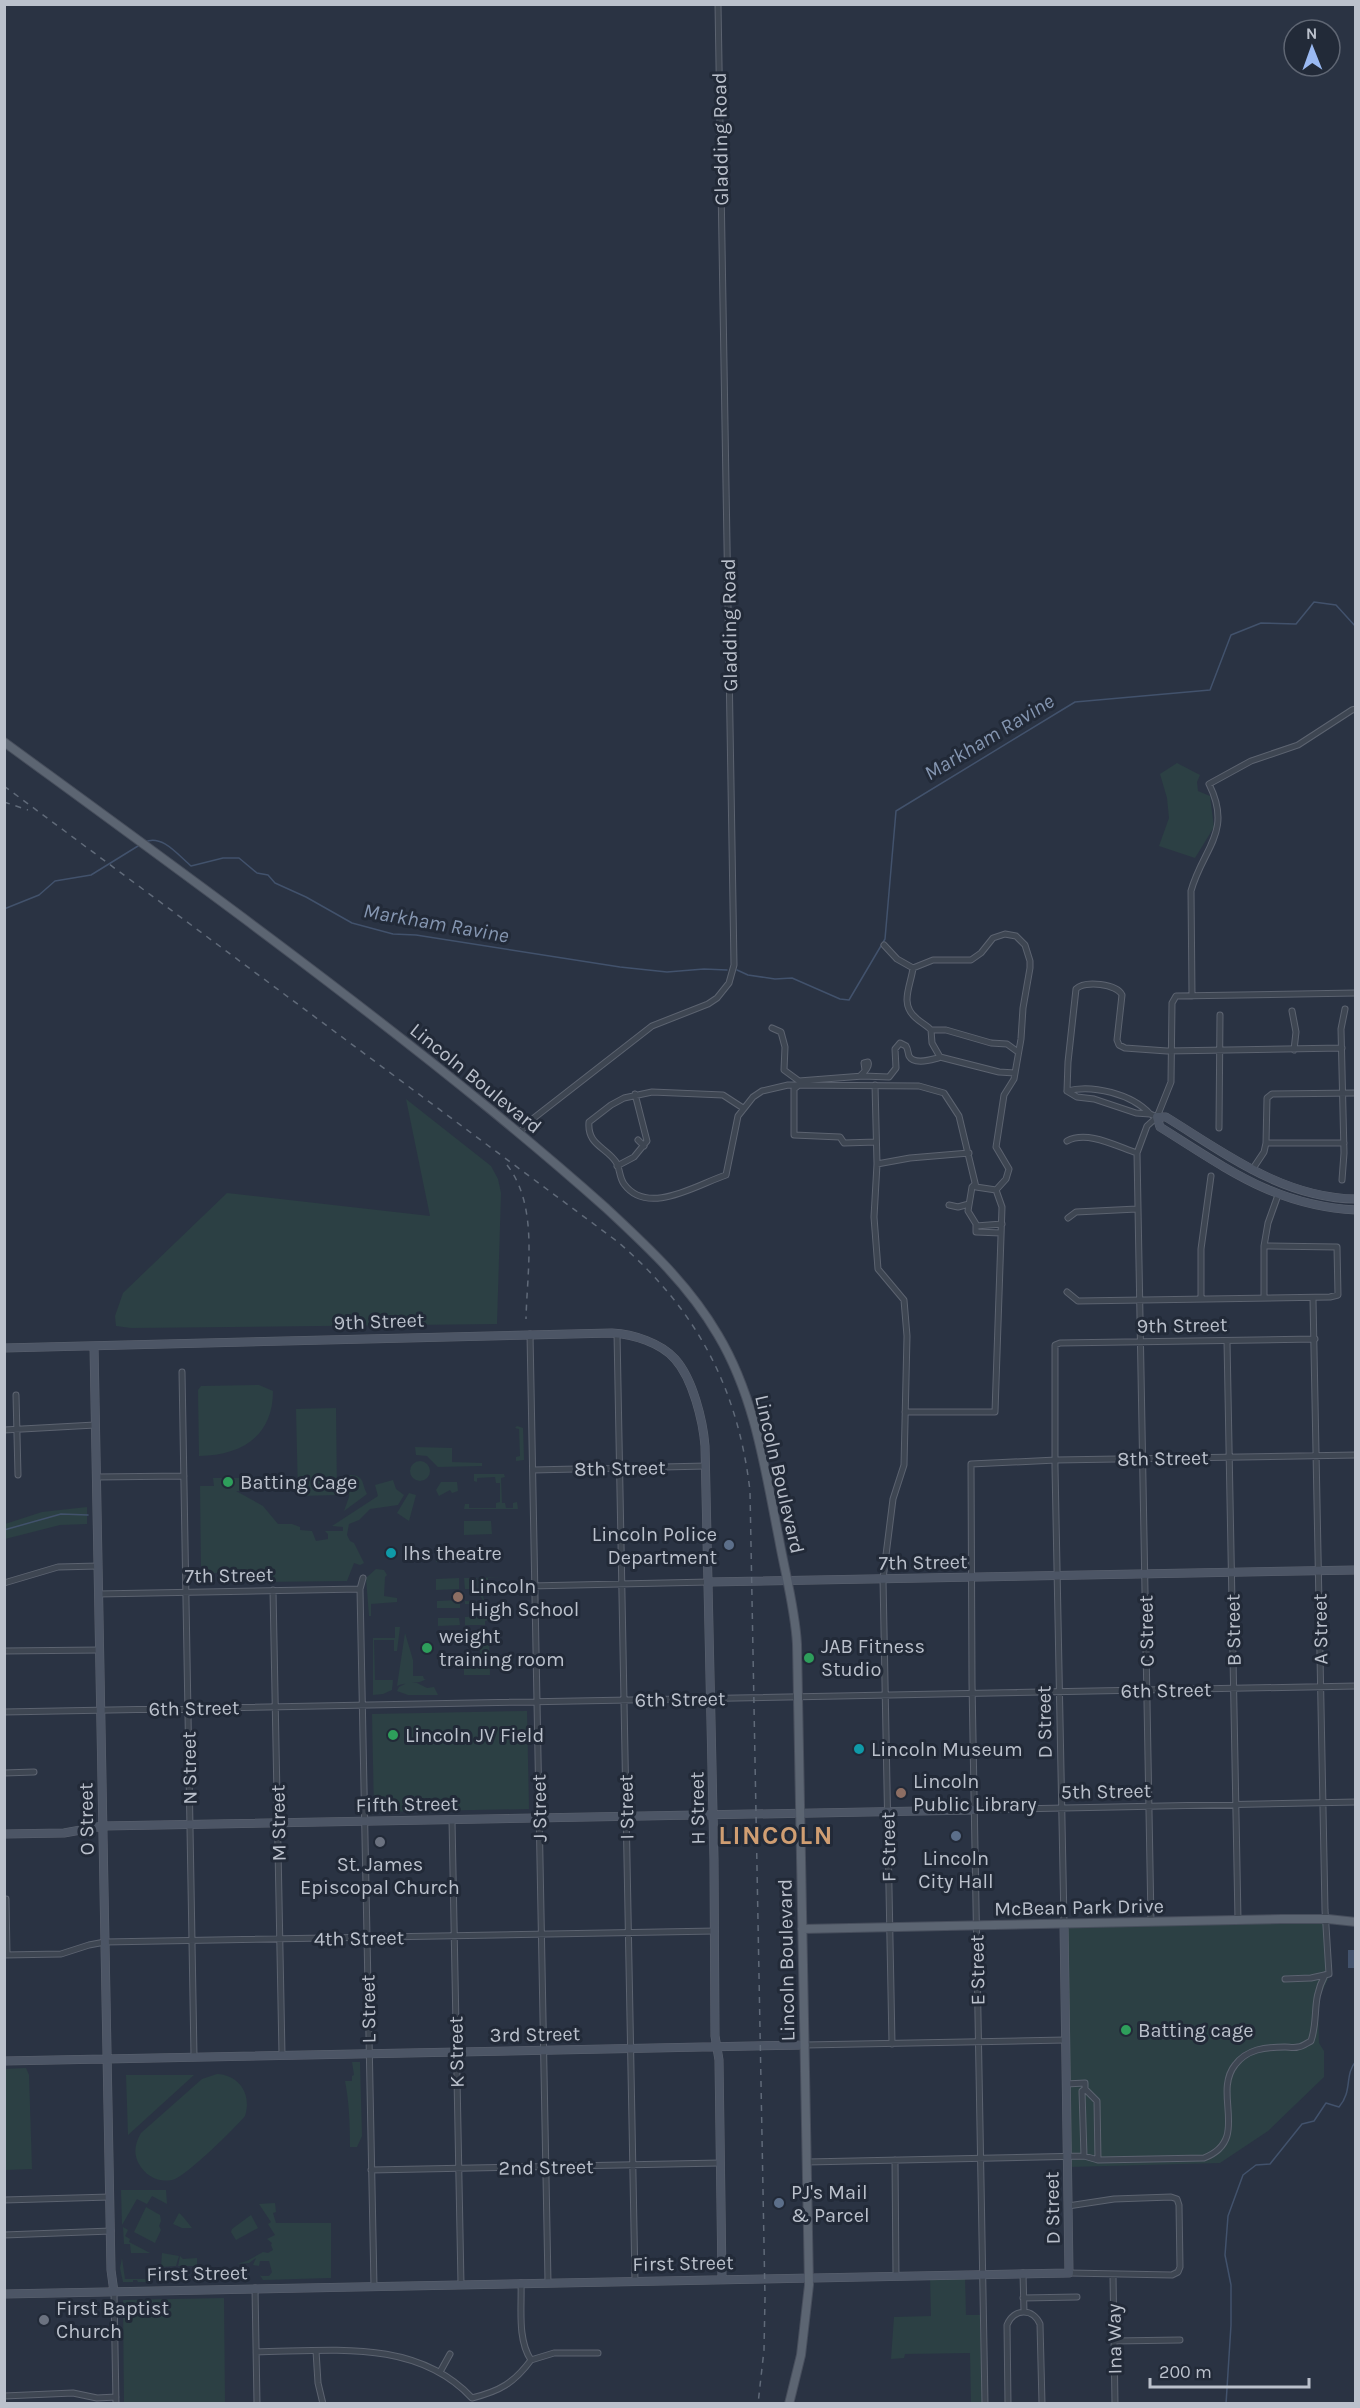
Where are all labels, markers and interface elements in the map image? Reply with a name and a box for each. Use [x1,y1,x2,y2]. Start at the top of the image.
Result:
north arrow [1282,18,1342,78]
text: N [1306,24,1318,43]
street label: Gladding Road [708,72,733,206]
street label: Gladding Road [717,558,742,692]
water label: Markham Ravine [920,689,1058,785]
water label: Markham Ravine [361,898,511,948]
street label: Lincoln Boulevard [405,1018,546,1138]
street label: 9th Street [333,1308,425,1335]
street label: 9th Street [1136,1313,1228,1338]
street label: Lincoln Boulevard [750,1392,809,1556]
street label: 8th Street [1117,1446,1209,1471]
street label: 8th Street [574,1456,666,1481]
place label: Batting Cage [240,1471,357,1494]
marker: Batting Cage [221,1475,235,1489]
place label: Lincoln Police Department [592,1523,717,1569]
marker: Lincoln Police Department [722,1538,736,1552]
place label: lhs theatre [403,1542,502,1565]
marker: lhs theatre [384,1546,398,1560]
street label: 7th Street [878,1550,968,1575]
street label: 7th Street [184,1563,274,1588]
place label: Lincoln High School [470,1575,579,1621]
marker: Lincoln High School [451,1590,465,1604]
street label: B Street [1221,1593,1246,1666]
street label: A Street [1308,1593,1333,1665]
street label: C Street [1134,1594,1159,1667]
place label: weight training room [439,1625,565,1671]
place label: JAB Fitness Studio [821,1635,925,1681]
marker: weight training room [420,1641,434,1655]
marker: JAB Fitness Studio [802,1651,816,1665]
street label: 6th Street [1120,1678,1212,1703]
street label: D Street [1032,1685,1057,1759]
street label: 6th Street [634,1687,726,1712]
street label: 6th Street [148,1696,240,1721]
place label: Lincoln JV Field [405,1724,544,1747]
marker: Lincoln JV Field [386,1728,400,1742]
street label: N Street [177,1731,202,1805]
place label: Lincoln Museum [871,1738,1023,1761]
marker: Lincoln Museum [852,1742,866,1756]
place label: Lincoln Public Library [913,1770,1037,1816]
street label: H Street [685,1771,710,1845]
street label: J Street [527,1773,552,1842]
street label: I Street [614,1774,639,1840]
street label: 5th Street [1061,1779,1152,1804]
street label: O Street [74,1782,99,1855]
street label: M Street [266,1784,291,1861]
marker: Lincoln Public Library [894,1786,908,1800]
street label: Fifth Street [356,1792,459,1817]
street label: F Street [876,1811,901,1882]
district label: LINCOLN [718,1820,834,1851]
marker: Lincoln City Hall [949,1829,963,1843]
marker: St. James Episcopal Church [373,1835,387,1849]
place label: Lincoln City Hall [918,1847,994,1893]
place label: St. James Episcopal Church [300,1853,460,1899]
street label: Lincoln Boulevard [774,1879,799,2041]
street label: McBean Park Drive [994,1895,1164,1920]
street label: 4th Street [314,1926,405,1951]
street label: E Street [965,1934,990,2006]
street label: L Street [356,1974,381,2044]
street label: K Street [444,2015,469,2088]
place label: Batting cage [1138,2019,1253,2042]
street label: 3rd Street [490,2022,581,2047]
marker: Batting cage [1119,2023,1133,2037]
street label: 2nd Street [498,2155,594,2180]
street label: D Street [1040,2171,1065,2245]
place label: PJ's Mail & Parcel [791,2181,870,2227]
marker: PJ's Mail & Parcel [772,2196,786,2210]
street label: First Street [632,2251,734,2276]
street label: First Street [146,2261,248,2286]
place label: First Baptist Church [56,2297,170,2343]
street label: Ina Way [1102,2303,1127,2375]
marker: First Baptist Church [37,2313,51,2327]
scale bar [1150,2351,1309,2389]
text: 200 m [1159,2361,1212,2383]

